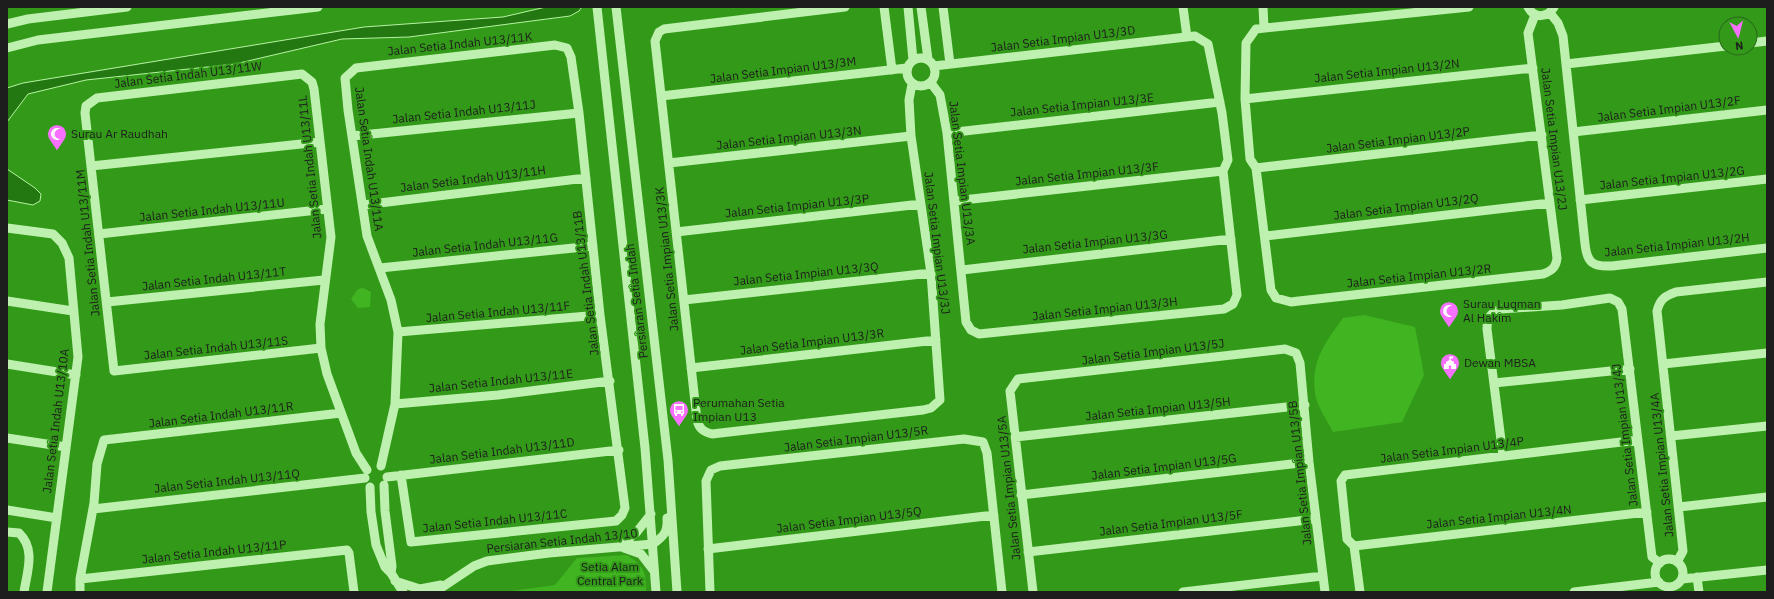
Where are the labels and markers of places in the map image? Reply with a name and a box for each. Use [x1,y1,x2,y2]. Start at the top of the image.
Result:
mosque icon: Surau Ar Raudhah [46,123,68,151]
place label: Surau Ar Raudhah [71,126,168,141]
place label: Surau Luqman Al Hakim [1463,296,1541,325]
mosque icon: Surau Luqman Al Hakim [1438,300,1460,328]
public building icon: Dewan MBSA [1439,352,1461,380]
place label: Dewan MBSA [1464,355,1536,370]
place label: Perumahan Setia Impian U13 [693,395,785,424]
bus stop icon: Perumahan Setia Impian U13 [668,399,690,427]

